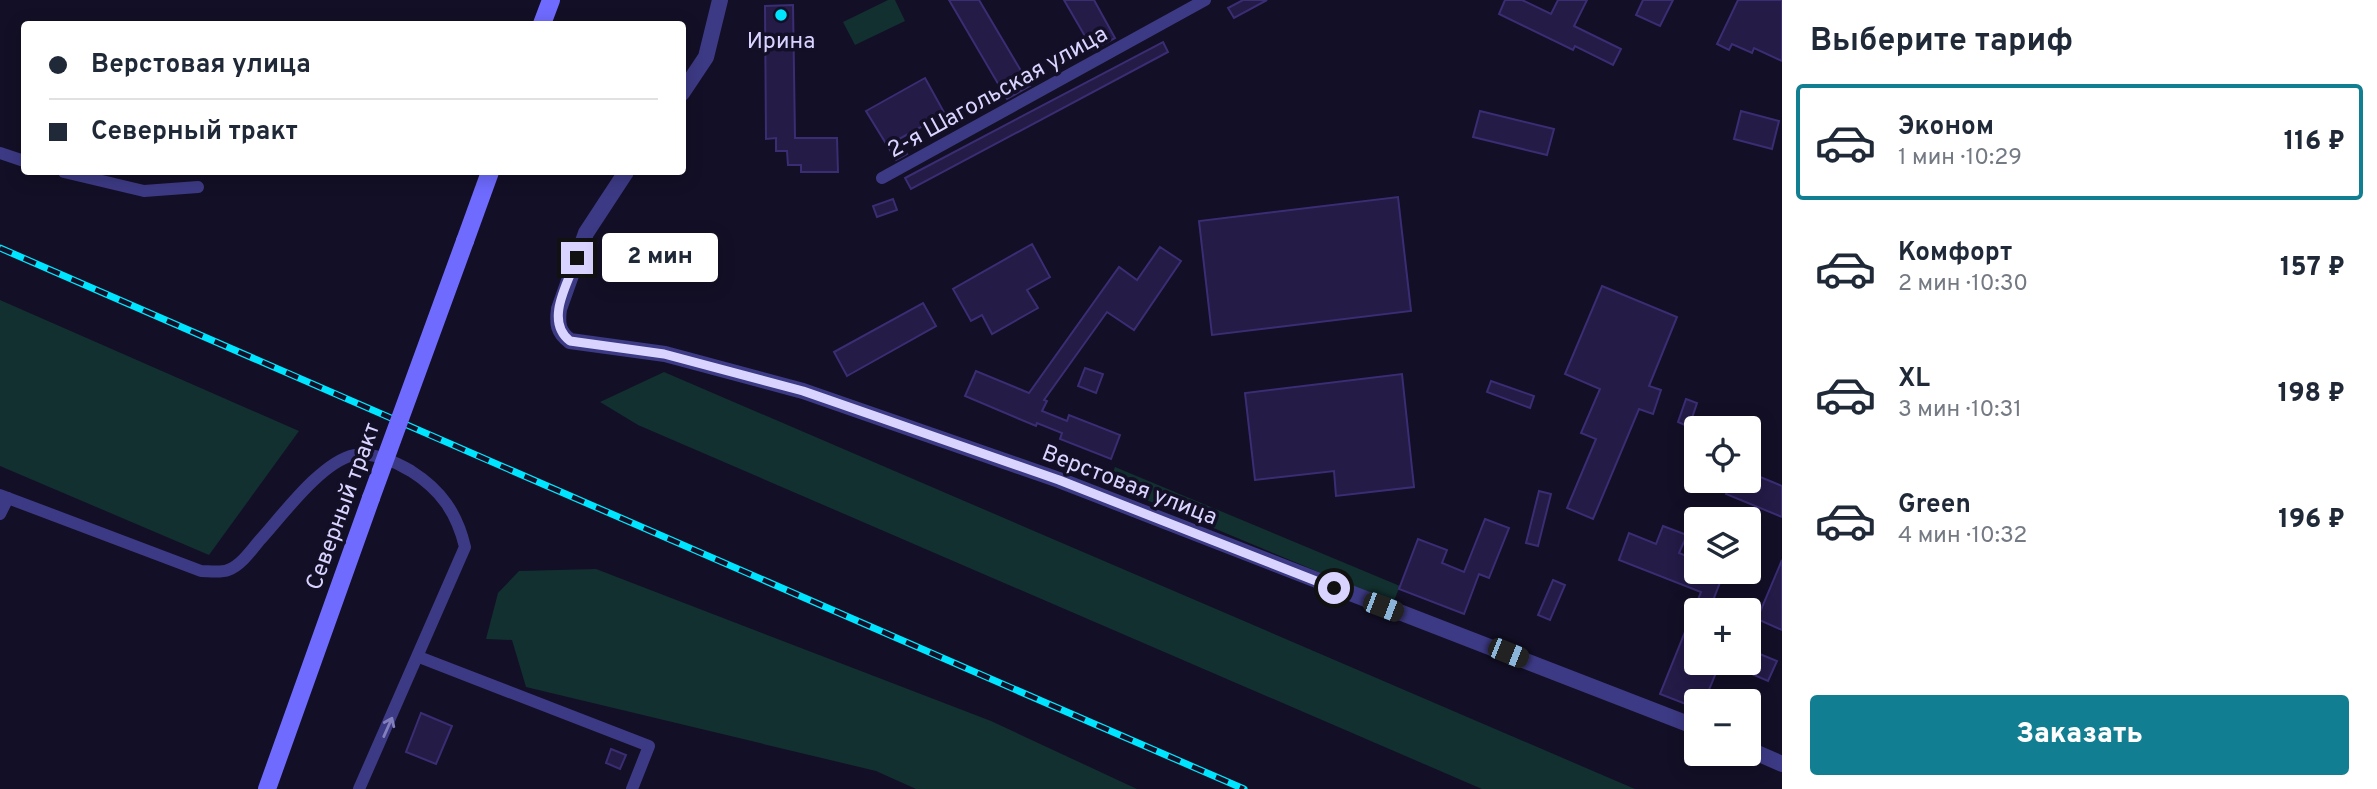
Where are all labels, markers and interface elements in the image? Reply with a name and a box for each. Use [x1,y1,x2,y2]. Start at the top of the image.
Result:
marker: Ирина [773,7,789,23]
street label: 2-я Шагольская улица [883,21,1113,166]
text: Выберите тариф [1810,22,2073,62]
place label: Ирина [747,28,815,57]
text: Верстовая улица [91,49,311,82]
icon: car [1814,111,1877,174]
text: Эконом [1898,111,1994,144]
text: Северный тракт [91,116,298,149]
text: 116 ₽ [2284,126,2345,159]
text: 1 мин · 10:29 [1898,144,2022,173]
callout: 2 мин [602,233,717,282]
icon: car [1814,237,1877,300]
text: Комфорт [1898,237,2012,270]
route end [561,242,593,274]
text: 2 мин [627,243,693,272]
text: 157 ₽ [2280,252,2345,285]
text: 2 мин · 10:30 [1898,270,2028,299]
icon: car [1814,363,1877,426]
text: XL [1898,363,1930,396]
text: 198 ₽ [2278,378,2345,411]
text: 3 мин · 10:31 [1898,396,2022,425]
map controls [1684,416,1761,766]
button: locate [1684,416,1761,493]
street label: Северный тракт [301,419,388,595]
street label: Верстовая улица [1037,439,1221,533]
icon: car [1814,489,1877,552]
text: Green [1898,489,1971,522]
text: 196 ₽ [2278,504,2345,537]
button: layers [1684,507,1761,584]
text: 4 мин · 10:32 [1898,522,2027,551]
route start [1318,572,1350,604]
car [1360,590,1407,624]
button: + [1684,598,1761,675]
car [1485,635,1532,671]
button: − [1684,689,1761,766]
button: Заказать [1810,695,2349,775]
one-way arrow [382,717,395,738]

